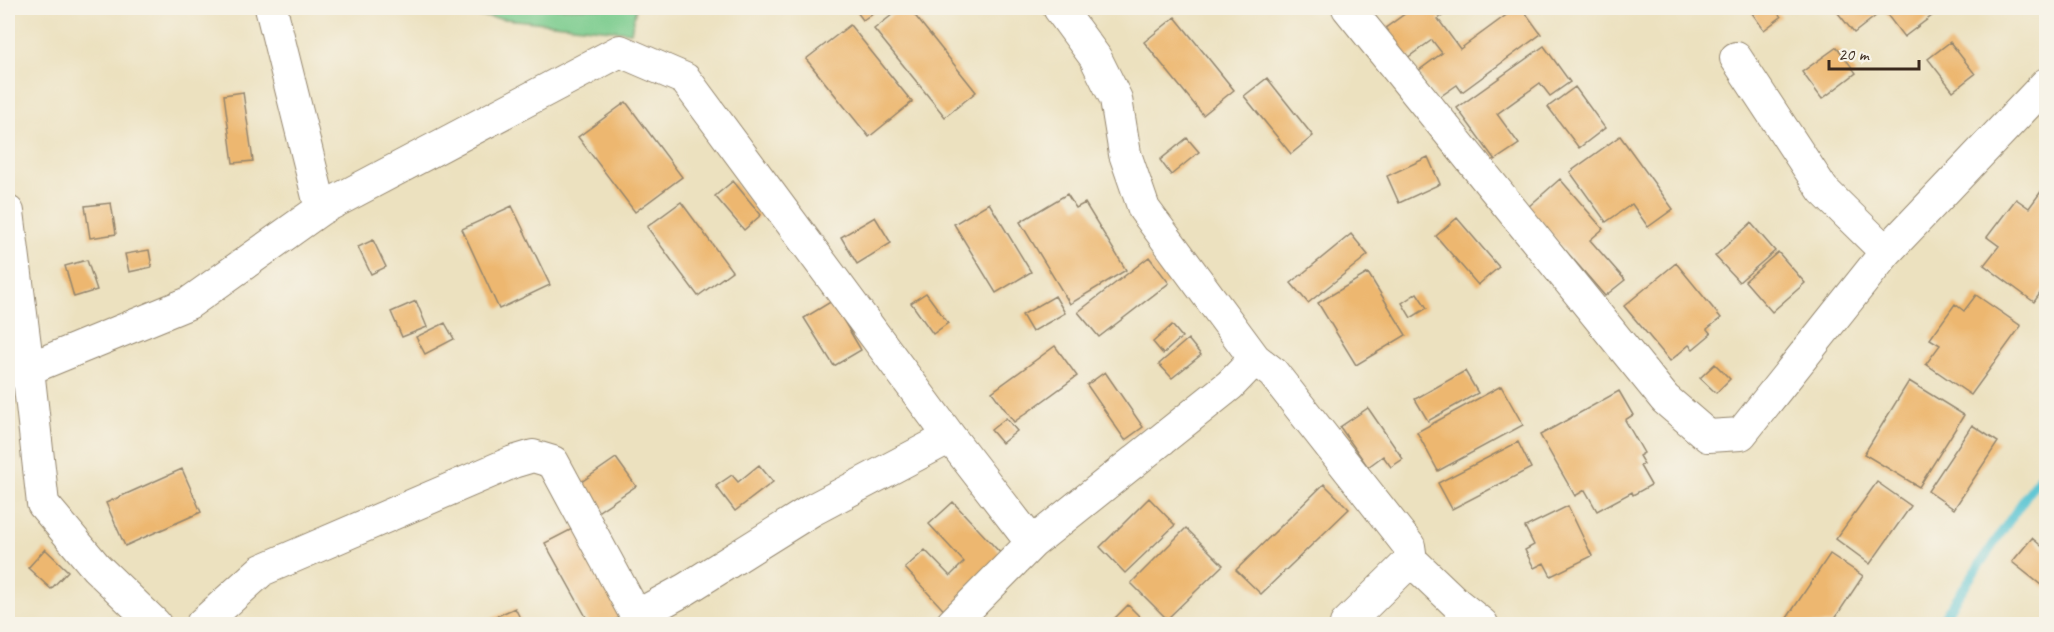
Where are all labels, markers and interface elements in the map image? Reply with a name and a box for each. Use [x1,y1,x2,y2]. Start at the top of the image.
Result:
scale bar [1829,33,1919,71]
text: 20 m [1838,43,1871,65]

